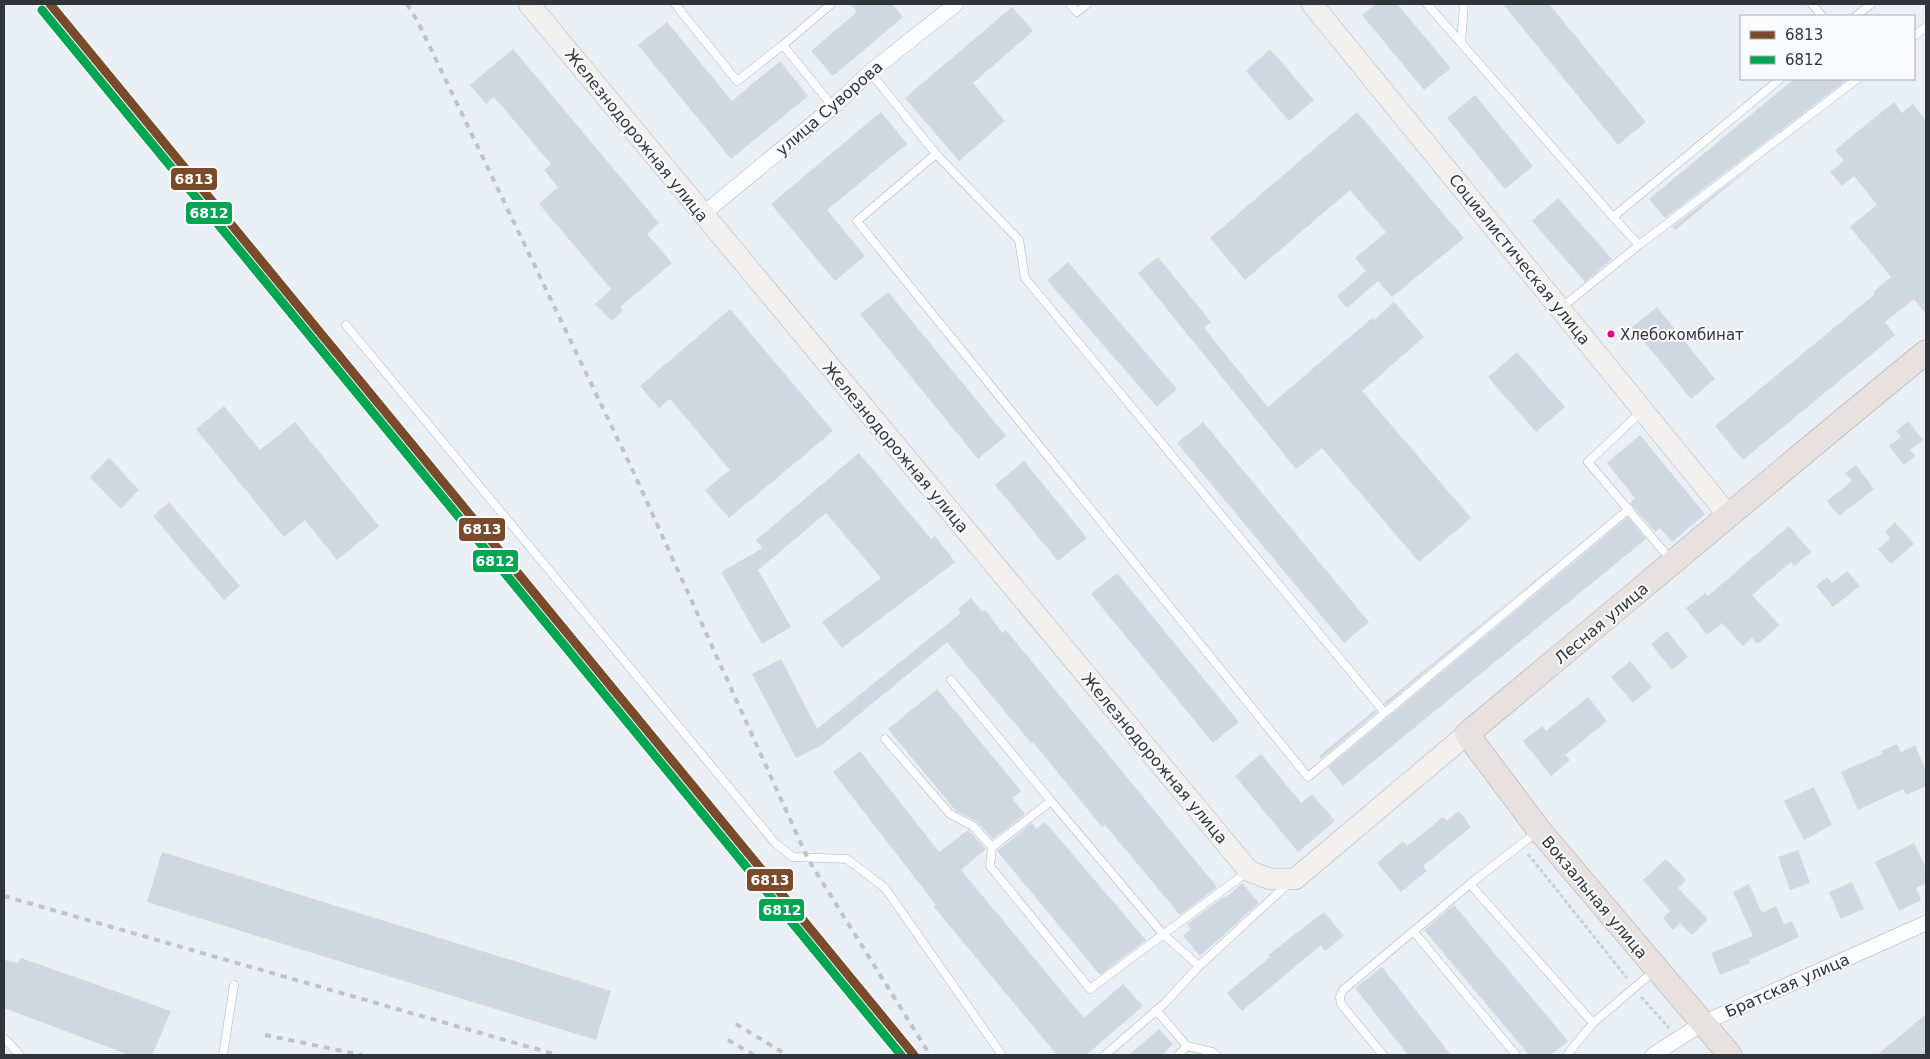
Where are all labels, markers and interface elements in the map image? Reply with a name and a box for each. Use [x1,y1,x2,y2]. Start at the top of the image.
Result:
legend [1740,15,1915,80]
text: 6813 [1785,26,1823,44]
street label: Железнодорожная улица [561,45,712,226]
text: 6812 [1785,51,1823,69]
street label: улица Суворова [772,57,886,160]
line badge: 6813 [170,167,218,191]
street label: Социалистическая улица [1445,170,1594,349]
text: 6813 [175,171,213,187]
line badge: 6812 [185,201,233,225]
text: 6812 [190,205,228,221]
place label: Хлебокомбинат [1620,326,1744,344]
marker: Хлебокомбинат [1606,329,1616,339]
street label: Железнодорожная улица [819,358,973,537]
line badge: 6813 [458,517,506,542]
text: 6813 [463,521,501,537]
line badge: 6812 [472,549,519,573]
text: 6812 [476,553,514,569]
street label: Лесная улица [1551,579,1652,668]
street label: Железнодорожная улица [1078,669,1232,848]
street label: Вокзальная улица [1538,832,1651,962]
line badge: 6813 [746,868,794,892]
text: 6813 [751,872,789,888]
line badge: 6812 [758,898,805,922]
text: 6812 [763,902,801,918]
street label: Братская улица [1722,950,1852,1021]

